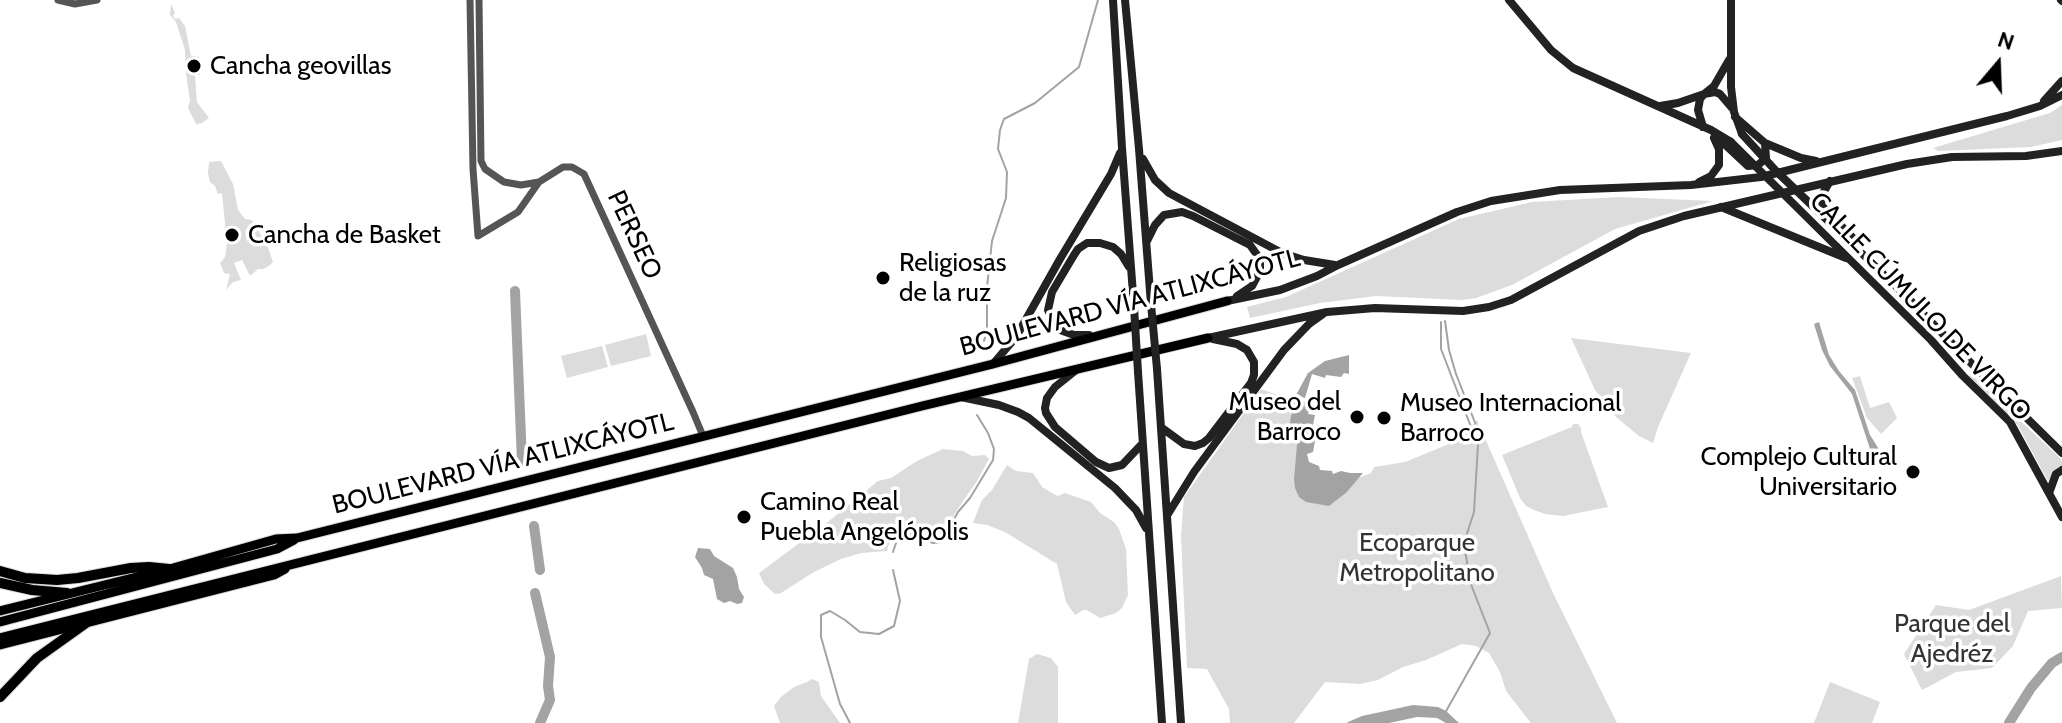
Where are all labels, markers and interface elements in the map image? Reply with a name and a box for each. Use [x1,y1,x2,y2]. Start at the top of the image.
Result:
north arrow [1958,24,2038,104]
text: N [1994,26,2018,56]
place label: Cancha geovillas [210,50,391,82]
marker: Cancha geovillas [185,57,203,75]
street label: PERSEO [600,186,668,284]
street label: CALLE CÚMULO DE VIRGO [1803,186,2037,428]
place label: Cancha de Basket [248,219,441,251]
marker: Cancha de Basket [223,226,241,244]
street label: BOULEVARD VÍA ATLIXCÁYOTL [957,243,1303,363]
place label: Religiosas de la ruz [899,247,1006,308]
marker: Religiosas de la ruz [874,269,892,287]
place label: Museo del Barroco [1228,386,1341,448]
place label: Museo Internacional Barroco [1400,387,1621,448]
street label: BOULEVARD VÍA ATLIXCÁYOTL [329,406,677,522]
marker: Museo del Barroco [1348,408,1366,426]
marker: Museo Internacional Barroco [1375,409,1393,427]
place label: Complejo Cultural Universitario [1700,441,1897,502]
marker: Complejo Cultural Universitario [1904,463,1922,481]
place label: Camino Real Puebla Angelópolis [760,486,969,548]
marker: Camino Real Puebla Angelópolis [735,508,753,526]
park label: Ecoparque Metropolitano [1339,527,1495,588]
park label: Parque del Ajedréz [1894,608,2010,670]

